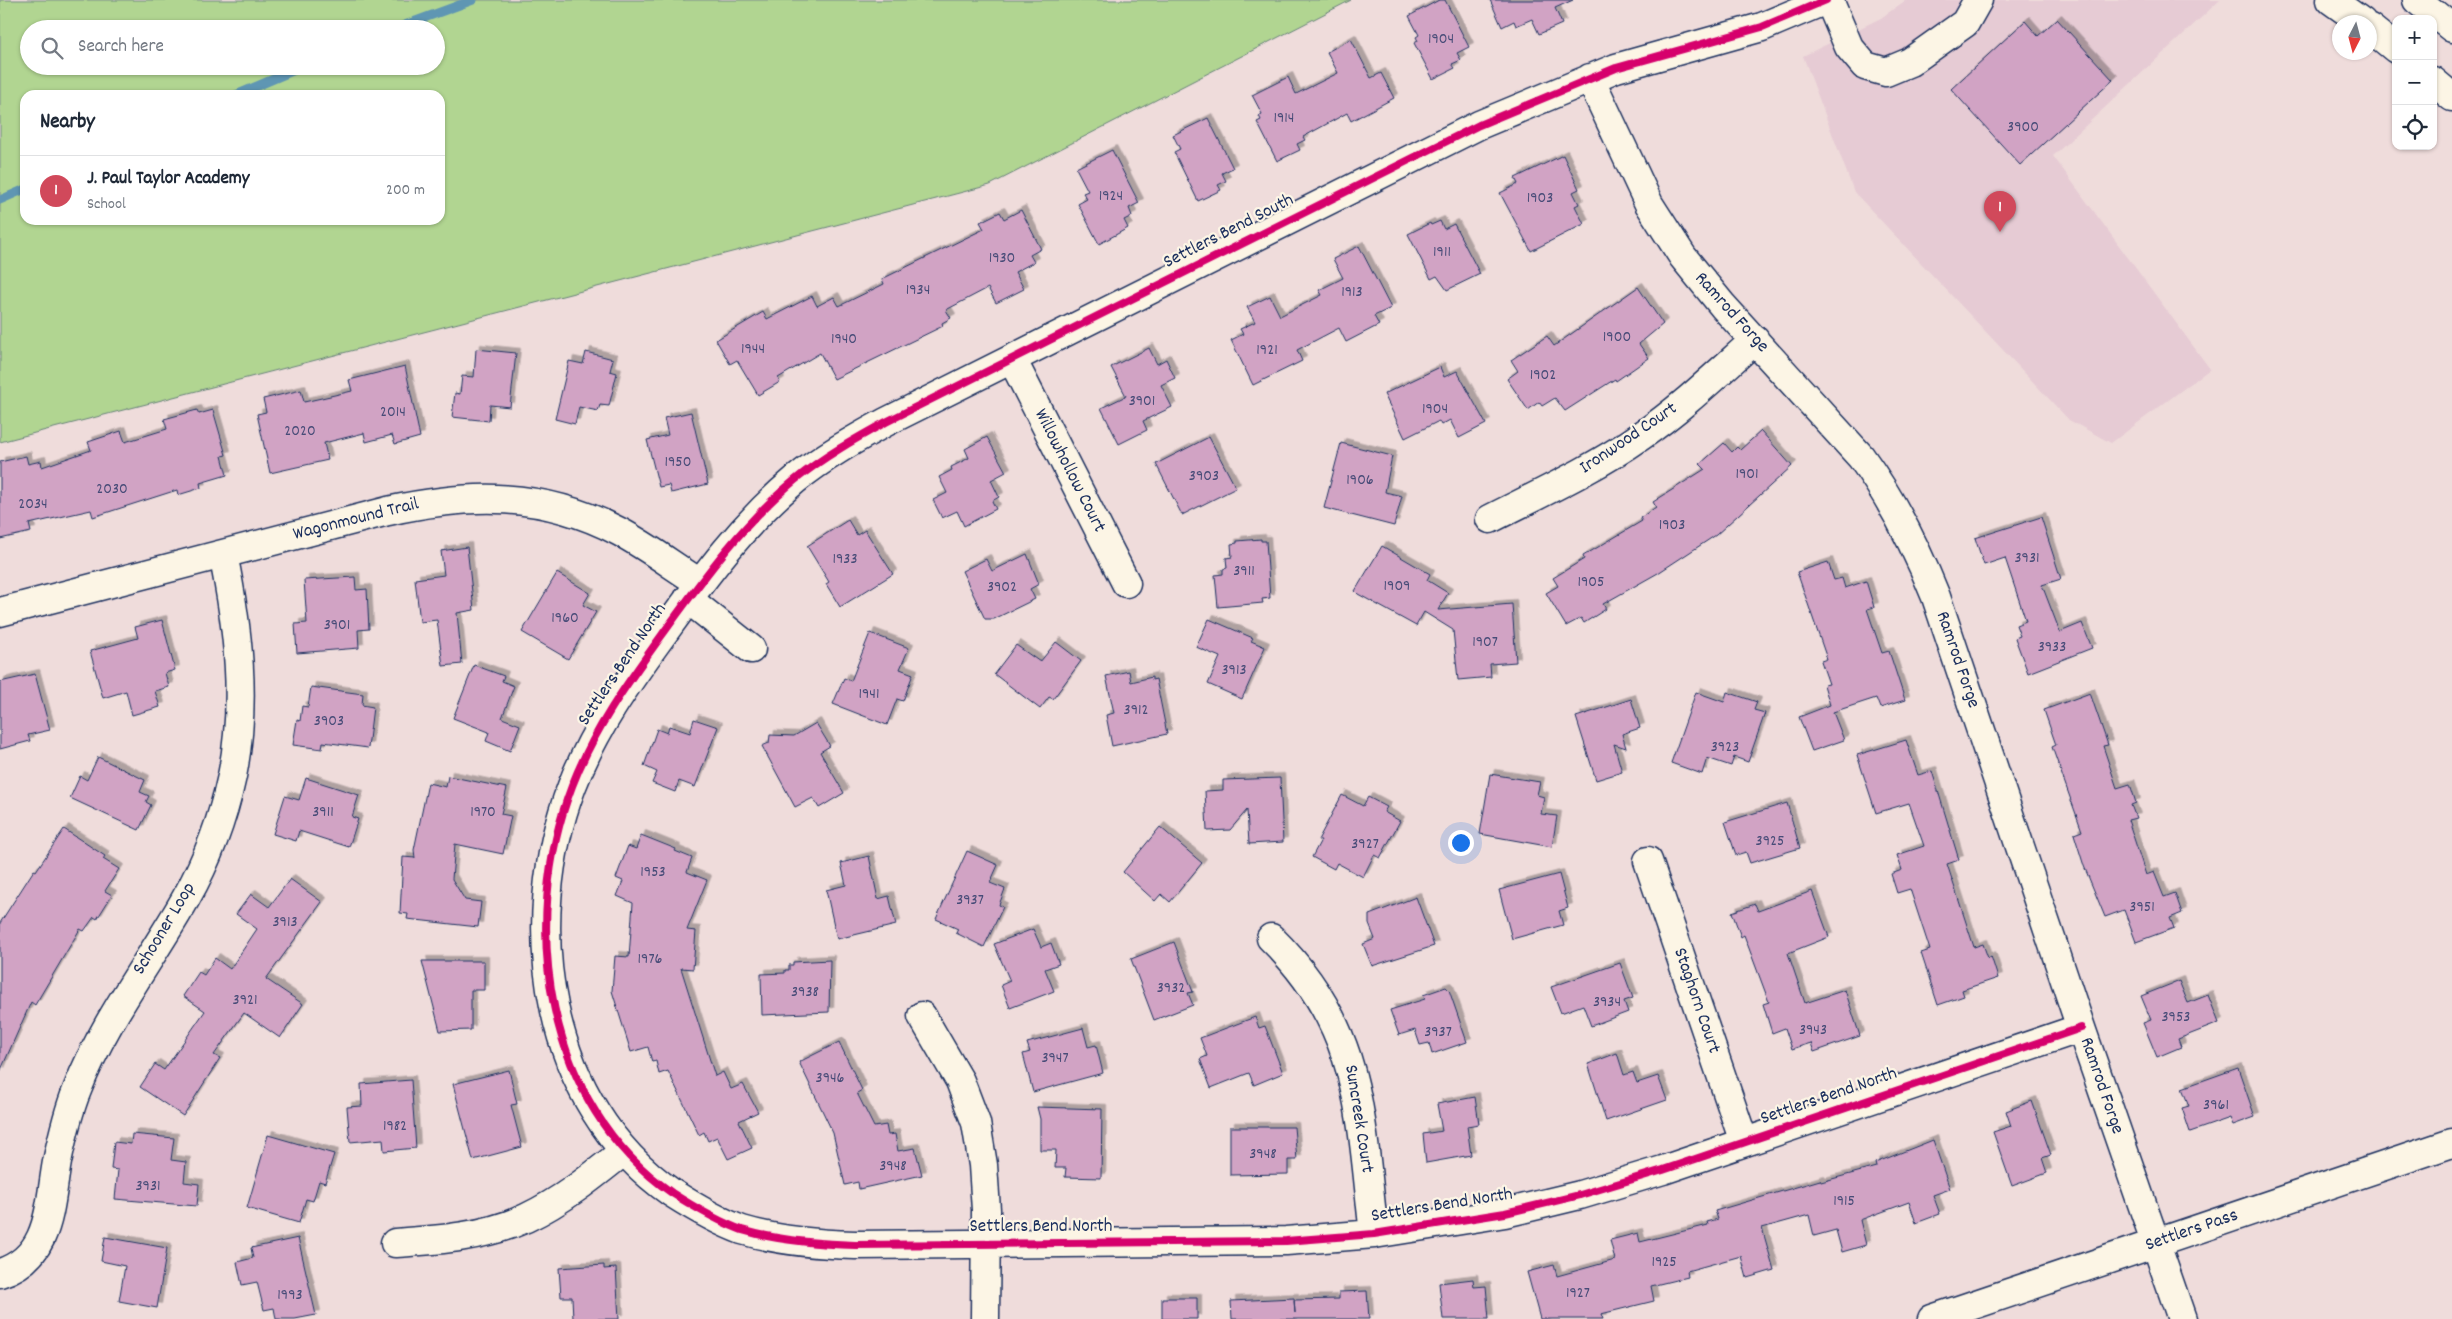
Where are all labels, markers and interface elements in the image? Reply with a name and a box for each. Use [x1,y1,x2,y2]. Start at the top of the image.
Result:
north arrow [2332,15,2377,60]
map controls [2392,15,2437,150]
button: + [2392,15,2437,60]
search box [20,20,445,75]
house number: 1904 [1428,28,1454,51]
icon: search [38,34,66,62]
text: Search here [78,34,164,61]
button: − [2392,60,2437,105]
button: locate [2392,105,2437,150]
house number: 1914 [1274,107,1294,130]
text: Nearby [40,108,95,138]
house number: 3900 [2007,116,2039,139]
text: J. Paul Taylor Academy [87,166,250,193]
text: 1 [54,179,58,202]
text: 200 m [386,179,425,202]
house number: 1924 [1099,185,1123,208]
street label: Settlers Bend South [1159,187,1299,277]
house number: 1903 [1527,187,1553,210]
pin: 1 [1984,191,2016,232]
text: School [87,193,126,216]
house number: 1911 [1433,241,1451,264]
house number: 1930 [989,247,1015,270]
street label: Ramrod Forge [1687,267,1775,359]
house number: 1934 [906,279,930,302]
house number: 1913 [1341,281,1363,304]
house number: 1900 [1603,326,1631,349]
house number: 1940 [831,328,857,351]
house number: 1944 [741,338,765,361]
house number: 1921 [1256,339,1278,362]
house number: 1902 [1530,364,1556,387]
house number: 3901 [1129,390,1155,413]
street label: Ironwood Court [1575,396,1683,482]
house number: 1904 [1422,398,1448,421]
house number: 2014 [380,401,406,424]
street label: Willowhollow Court [1026,405,1112,537]
house number: 2020 [284,420,316,443]
house number: 1950 [665,451,691,474]
house number: 1901 [1735,463,1759,486]
house number: 3903 [1189,465,1219,488]
house number: 1906 [1346,469,1374,492]
house number: 2030 [96,478,128,501]
street label: Wagonmound Trail [290,491,422,549]
house number: 2034 [18,493,48,516]
house number: 1903 [1659,514,1685,537]
house number: 3931 [2014,547,2040,570]
house number: 1933 [832,548,858,571]
house number: 3911 [1233,560,1255,583]
house number: 1905 [1578,571,1604,594]
house number: 1909 [1384,575,1410,598]
house number: 3902 [987,576,1017,599]
street label: Settlers Bend North [572,598,674,732]
house number: 1960 [551,607,579,630]
street label: Ramrod Forge [1928,608,1986,712]
house number: 3901 [324,614,350,637]
house number: 1907 [1472,631,1498,654]
house number: 3933 [2038,636,2066,659]
house number: 3913 [1221,659,1247,682]
house number: 1941 [859,683,879,706]
house number: 3912 [1124,699,1148,722]
house number: 3903 [314,710,344,733]
house number: 3923 [1711,736,1739,759]
house number: 3911 [312,801,334,824]
house number: 1970 [470,801,496,824]
your location [1448,830,1474,856]
house number: 3925 [1756,830,1784,853]
house number: 3927 [1351,833,1379,856]
house number: 1953 [640,861,666,884]
street label: Schooner Loop [127,878,203,980]
house number: 3937 [956,889,984,912]
house number: 3951 [2129,896,2155,919]
house number: 3913 [272,911,298,934]
street label: Staghorn Court [1665,945,1727,1057]
house number: 1976 [638,948,663,971]
house number: 3932 [1157,977,1185,1000]
house number: 3938 [791,981,819,1004]
house number: 3921 [233,989,257,1012]
house number: 3934 [1593,991,1621,1014]
house number: 3953 [2162,1006,2190,1029]
house number: 3943 [1799,1019,1827,1042]
house number: 3937 [1424,1021,1452,1044]
street label: Ramrod Forge [2072,1034,2130,1138]
house number: 3947 [1041,1047,1069,1070]
street label: Settlers Bend North [1757,1061,1901,1133]
street label: Suncreek Court [1336,1063,1380,1175]
house number: 3946 [816,1067,845,1090]
house number: 3961 [2203,1094,2229,1117]
house number: 1982 [383,1115,407,1138]
house number: 3948 [1249,1143,1277,1166]
house number: 3948 [879,1155,907,1178]
house number: 3931 [135,1175,161,1198]
street label: Settlers Bend North [1369,1181,1515,1231]
house number: 1915 [1833,1190,1855,1213]
street label: Settlers Pass [2142,1203,2242,1259]
street label: Settlers Bend North [969,1214,1113,1241]
house number: 1925 [1651,1251,1677,1274]
house number: 1927 [1566,1282,1590,1305]
house number: 1993 [277,1284,303,1307]

